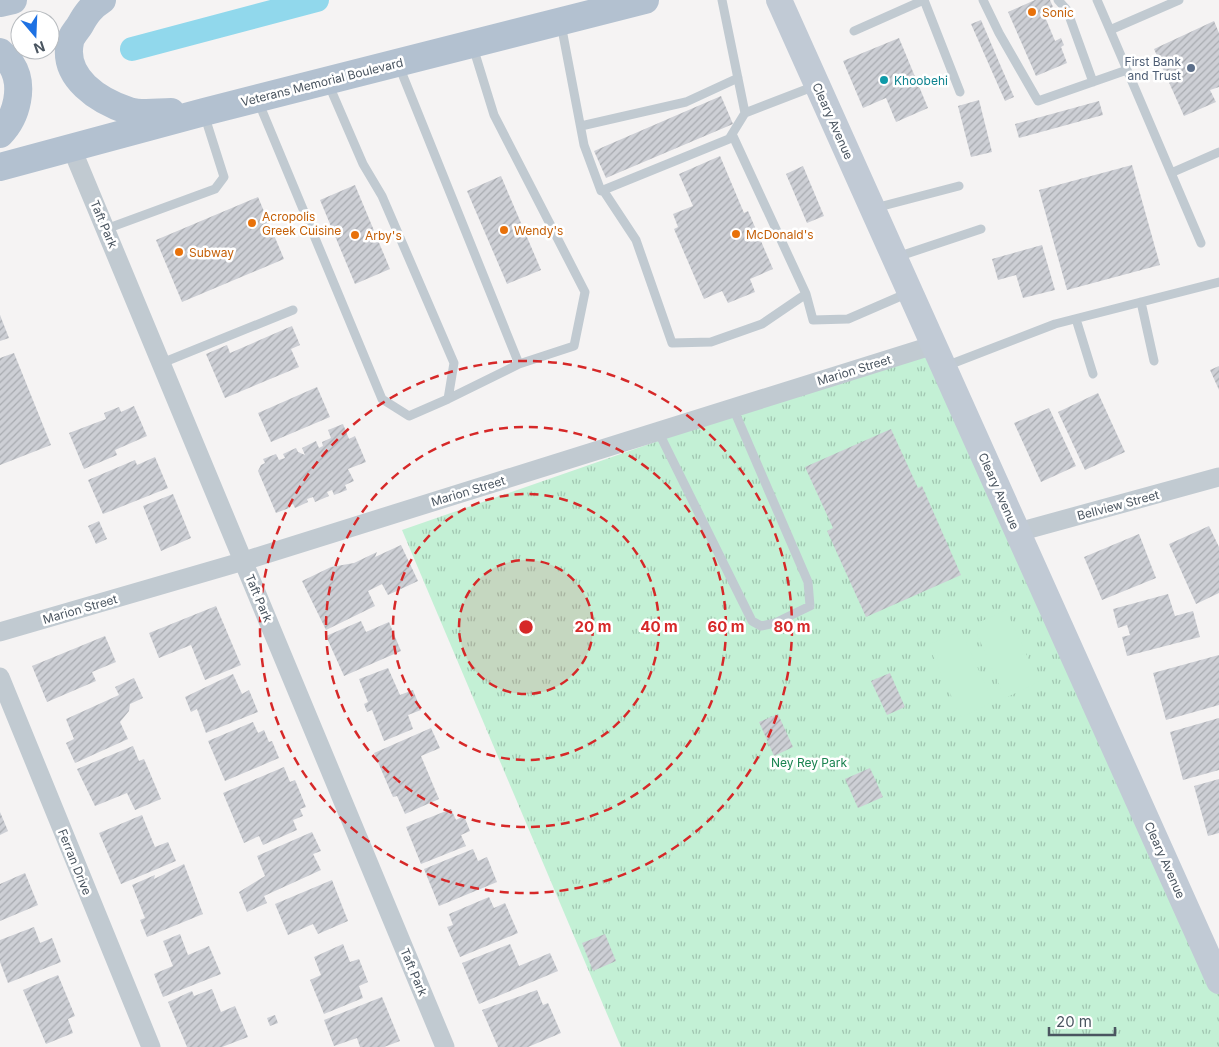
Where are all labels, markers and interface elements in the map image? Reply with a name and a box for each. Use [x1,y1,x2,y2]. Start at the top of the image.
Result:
place label: Sonic [1042,5,1074,20]
marker: Sonic [1026,6,1038,18]
north arrow [10,10,60,60]
text: N [32,38,47,58]
place label: First Bank and Trust [1125,54,1181,83]
street label: Veterans Memorial Boulevard [239,55,405,109]
marker: First Bank and Trust [1185,62,1197,74]
place label: Khoobehi [894,73,948,88]
marker: Khoobehi [878,74,890,86]
street label: Cleary Avenue [809,80,857,162]
street label: Taft Park [87,198,121,251]
place label: Acropolis Greek Cuisine [262,209,341,238]
marker: Acropolis Greek Cuisine [246,217,258,229]
place label: Wendy's [514,223,563,238]
marker: Wendy's [498,224,510,236]
place label: McDonald's [746,227,814,242]
place label: Arby's [365,228,402,243]
marker: McDonald's [730,228,742,240]
marker: Arby's [349,229,361,241]
place label: Subway [189,245,234,260]
marker: Subway [173,246,185,258]
street label: Marion Street [815,352,893,388]
street label: Cleary Avenue [975,450,1023,532]
street label: Marion Street [429,473,507,509]
street label: Bellview Street [1075,487,1161,523]
street label: Taft Park [242,572,276,625]
street label: Marion Street [41,591,119,627]
text: 20 m [575,617,611,636]
text: 40 m [640,617,678,636]
text: 60 m [707,617,745,636]
text: 80 m [773,617,811,636]
centre of rings [517,618,535,636]
park label: Ney Rey Park [771,755,847,770]
street label: Cleary Avenue [1141,819,1189,901]
street label: Ferran Drive [55,827,95,897]
street label: Taft Park [397,946,431,999]
scale bar [1049,1004,1115,1036]
text: 20 m [1056,1012,1092,1031]

